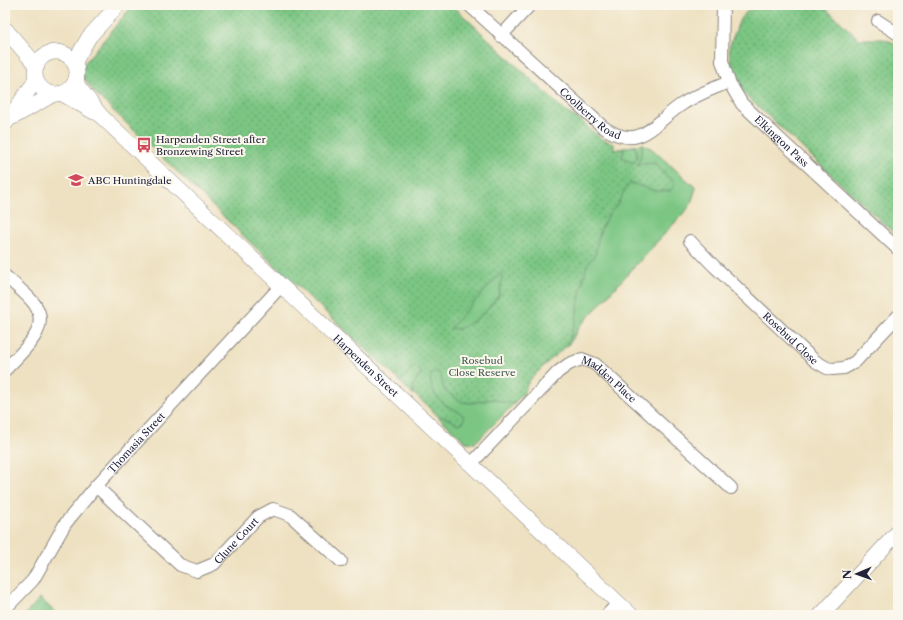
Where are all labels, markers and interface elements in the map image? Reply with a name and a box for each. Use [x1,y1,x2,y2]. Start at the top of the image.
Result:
street label: Coolberry Road [557,85,623,143]
street label: Elkington Pass [752,113,811,170]
place label: Harpenden Street after Bronzewing Street [156,133,266,158]
bus stop icon: Harpenden Street after Bronzewing Street [135,136,153,154]
school or university icon: ABC Huntingdale [67,171,85,189]
place label: ABC Huntingdale [87,174,172,187]
street label: Rosebud Close [760,309,821,368]
street label: Harpenden Street [330,332,401,400]
street label: Madden Place [579,353,639,406]
park label: Rosebud Close Reserve [448,354,516,379]
street label: Thomasia Street [105,409,168,476]
street label: Clune Court [211,514,262,567]
north arrow [837,554,877,594]
text: N [840,569,854,579]

